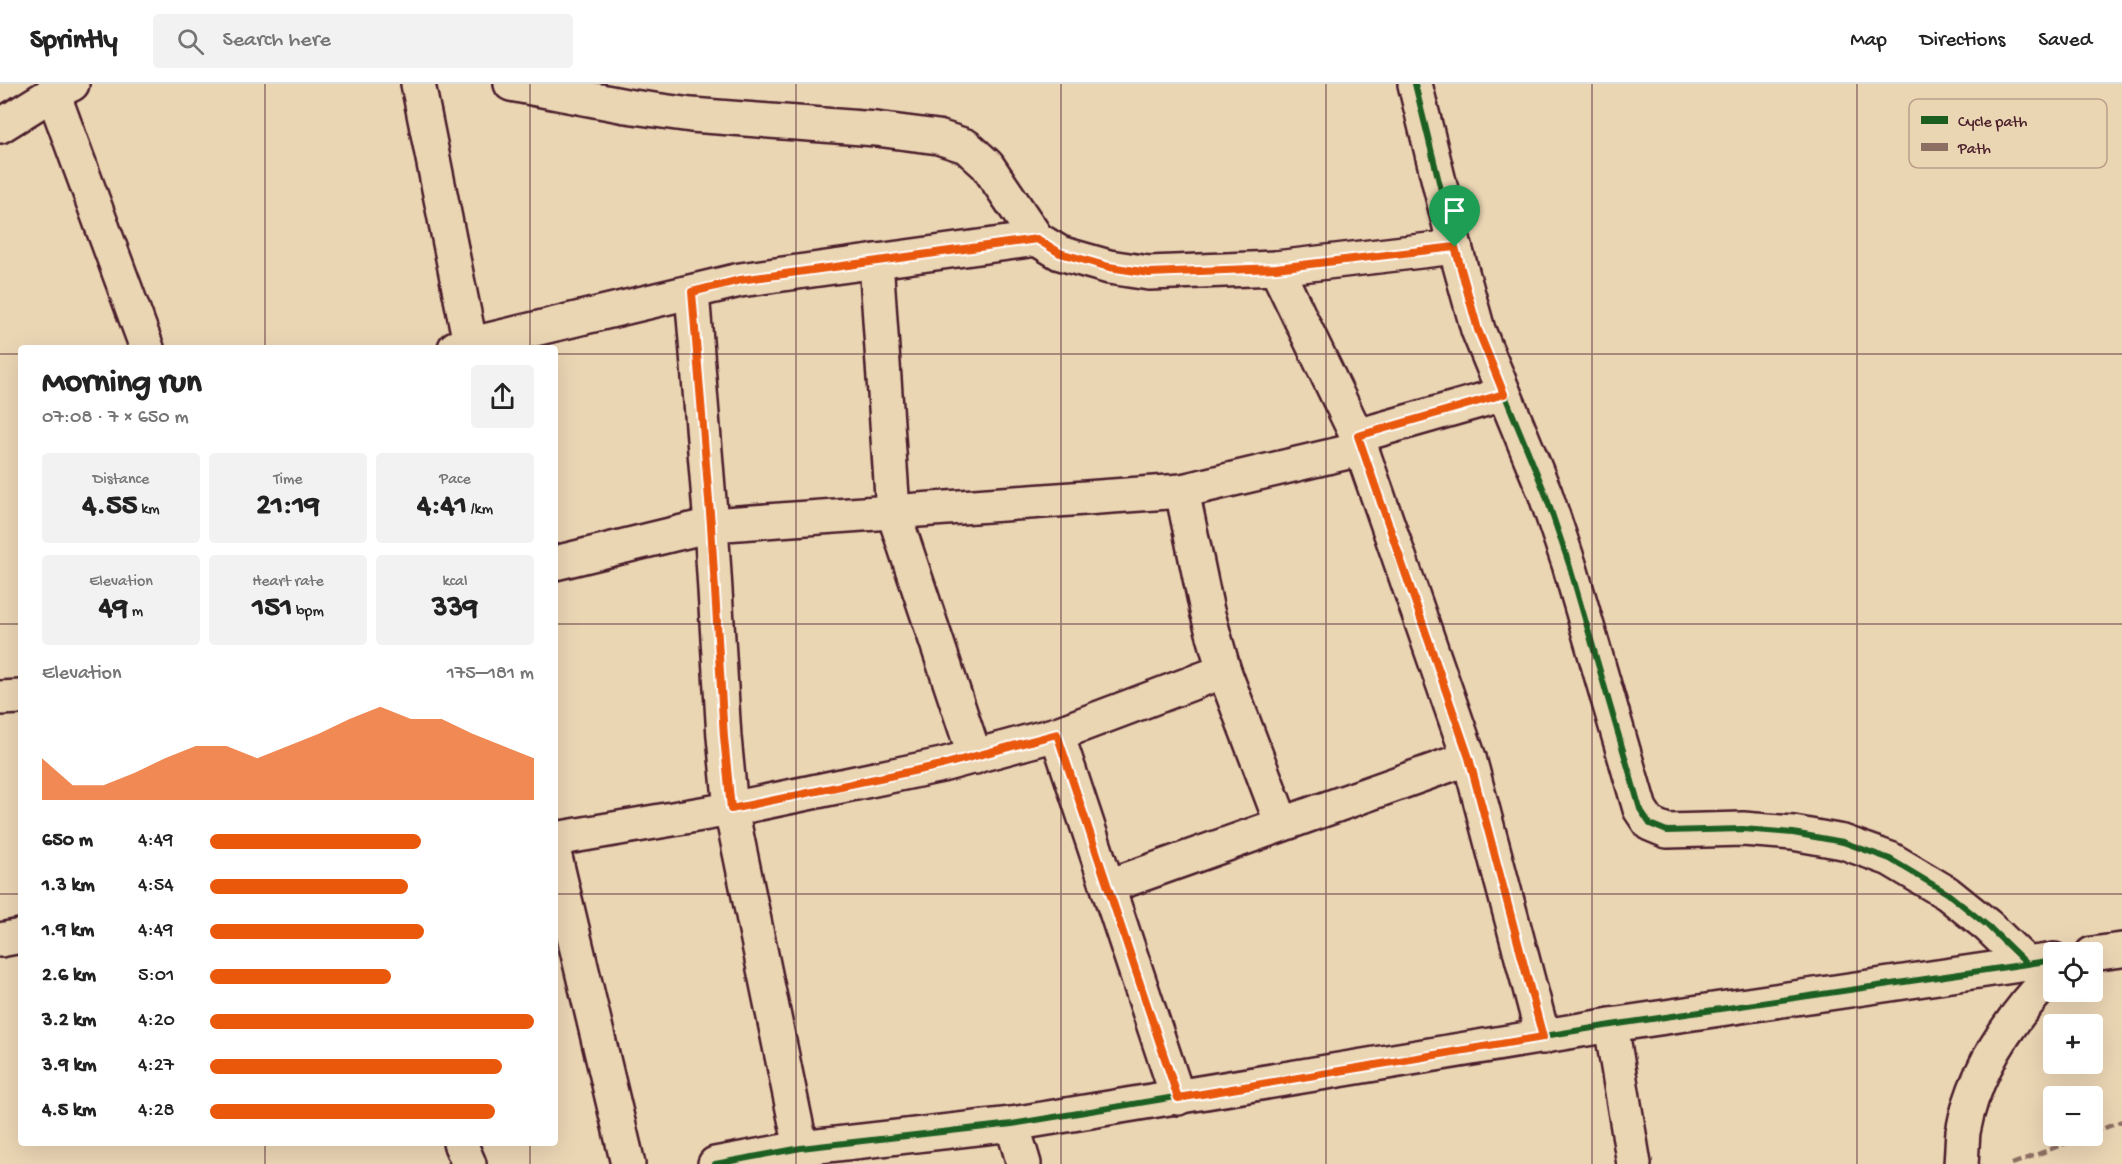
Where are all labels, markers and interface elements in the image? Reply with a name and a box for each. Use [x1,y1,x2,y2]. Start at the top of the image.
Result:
search box [153,14,573,68]
text: Sprintly [30,25,117,58]
icon: search [174,25,207,58]
text: Search here [222,28,331,54]
text: Map [1850,29,1887,54]
text: Directions [1920,29,2005,54]
text: Saved [2038,29,2092,54]
legend [1909,99,2107,168]
text: Cycle path [1958,114,2028,133]
text: Path [1957,141,1991,160]
pin [1429,185,1480,247]
icon: arrive [1438,194,1471,227]
text: Morning run [42,365,202,403]
button: share [471,365,534,428]
text: 07:08 · 7 × 650 m [42,407,189,430]
text: Distance [93,471,149,490]
text: Time [273,471,303,490]
text: Pace [439,471,471,490]
text: 4.55 [82,490,137,525]
text: 21:19 [256,490,320,525]
text: 4:41 [417,490,467,525]
text: km [137,501,160,520]
text: /km [467,501,493,520]
text: Elevation [89,573,153,592]
text: Heart rate [252,573,324,592]
text: kcal [443,573,467,592]
text: 49 [99,592,128,627]
text: 151 [252,592,292,627]
text: 339 [432,592,478,627]
text: m [128,603,143,622]
text: bpm [292,603,324,622]
text: Elevation [42,663,122,686]
text: 175–181 m [447,663,534,686]
text: 650 m [42,830,93,853]
text: 4:49 [138,830,173,853]
text: 1.3 km [42,875,95,898]
text: 4:54 [138,875,174,898]
text: 1.9 km [42,920,94,943]
text: 4:49 [138,920,173,943]
map controls [2043,942,2103,1146]
button: locate [2043,942,2103,1002]
text: 2.6 km [42,965,96,988]
text: 5:01 [138,965,174,988]
text: 3.2 km [42,1010,96,1033]
text: 4:20 [138,1010,175,1033]
button: + [2043,1014,2103,1074]
text: 3.9 km [42,1055,97,1078]
text: 4:27 [138,1055,174,1078]
button: − [2043,1086,2103,1146]
text: 4.5 km [42,1100,96,1123]
text: 4:28 [138,1100,175,1123]

